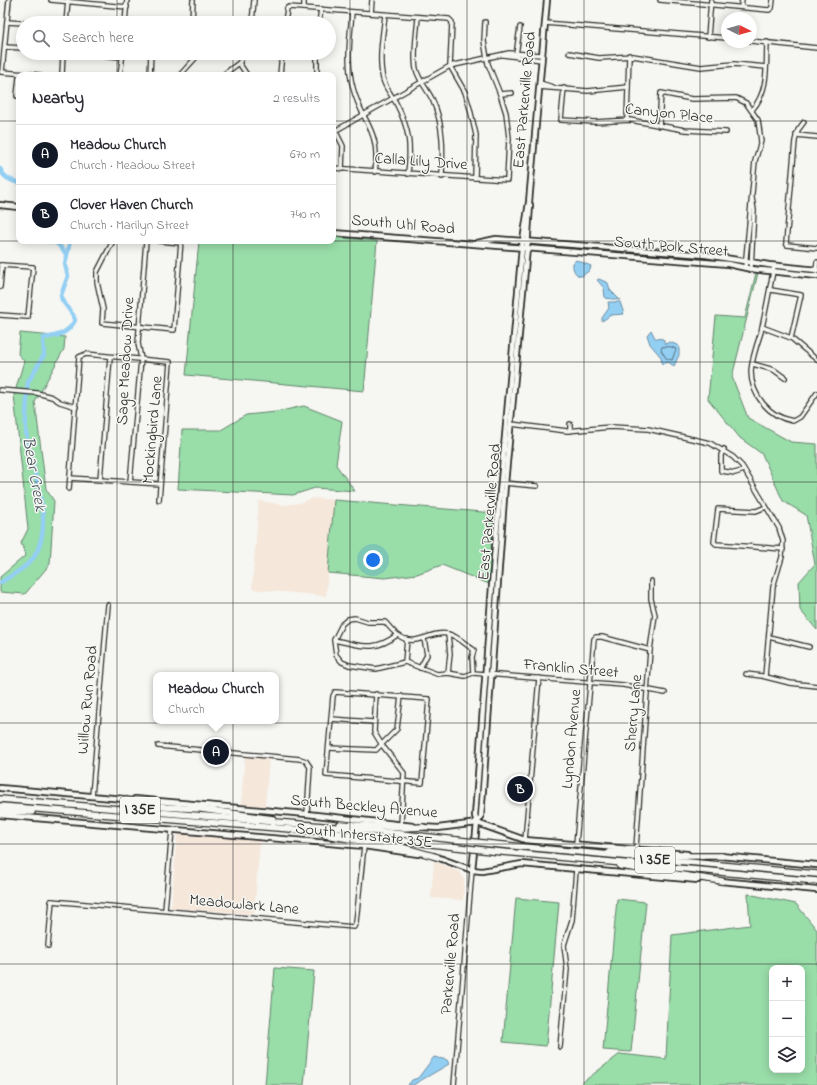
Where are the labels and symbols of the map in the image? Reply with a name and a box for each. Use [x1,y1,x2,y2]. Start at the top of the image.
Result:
north arrow [721,12,757,48]
street label: East Parkerville Road [507,31,543,169]
street label: Canyon Place [624,97,715,131]
street label: Calla Lily Drive [374,147,469,177]
street label: South Uhl Road [350,209,456,241]
street label: South Polk Street [613,230,730,264]
street label: Sage Meadow Drive [111,296,141,426]
street label: Mockingbird Lane [136,374,170,485]
water label: Bear Creek [15,435,53,515]
street label: East Parkerville Road [472,443,508,581]
your location [363,550,383,570]
street label: Willow Run Road [71,645,105,755]
street label: Franklin Street [521,653,620,685]
street label: Sherry Lane [619,673,649,753]
street label: Lyndon Avenue [556,687,588,790]
pin: A [203,737,229,767]
pin: B [507,774,533,804]
street label: South Beckley Avenue [290,789,439,825]
road number: I 35E [120,797,160,823]
street label: South Interstate 35E [294,817,434,855]
road number: I 35E [635,847,675,873]
street label: Meadowlark Lane [188,888,301,922]
street label: Parkerville Road [435,912,467,1016]

